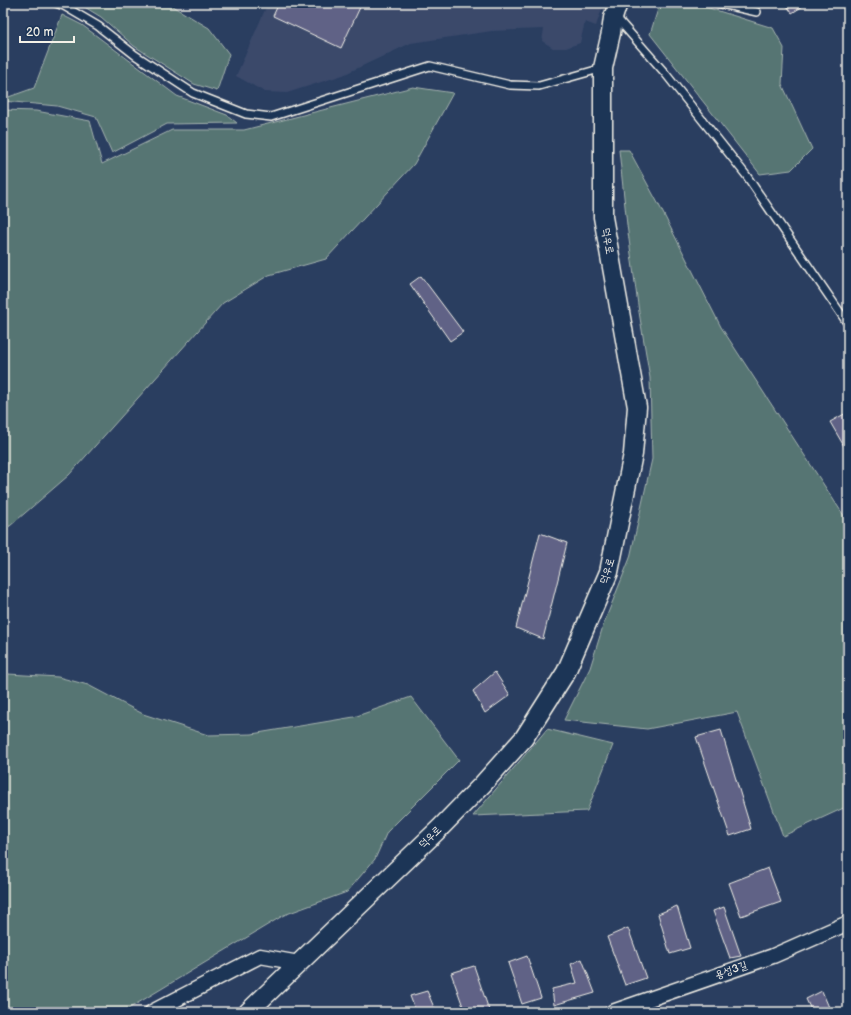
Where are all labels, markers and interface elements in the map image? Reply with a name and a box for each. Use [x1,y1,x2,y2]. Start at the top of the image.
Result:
scale bar [20,18,74,44]
text: 20 m [26,25,53,40]
street label: 덕우로 [599,227,617,255]
street label: 덕우로 [597,556,617,586]
street label: 덕우로 [416,823,444,851]
street label: 용성3길 [713,958,749,982]

